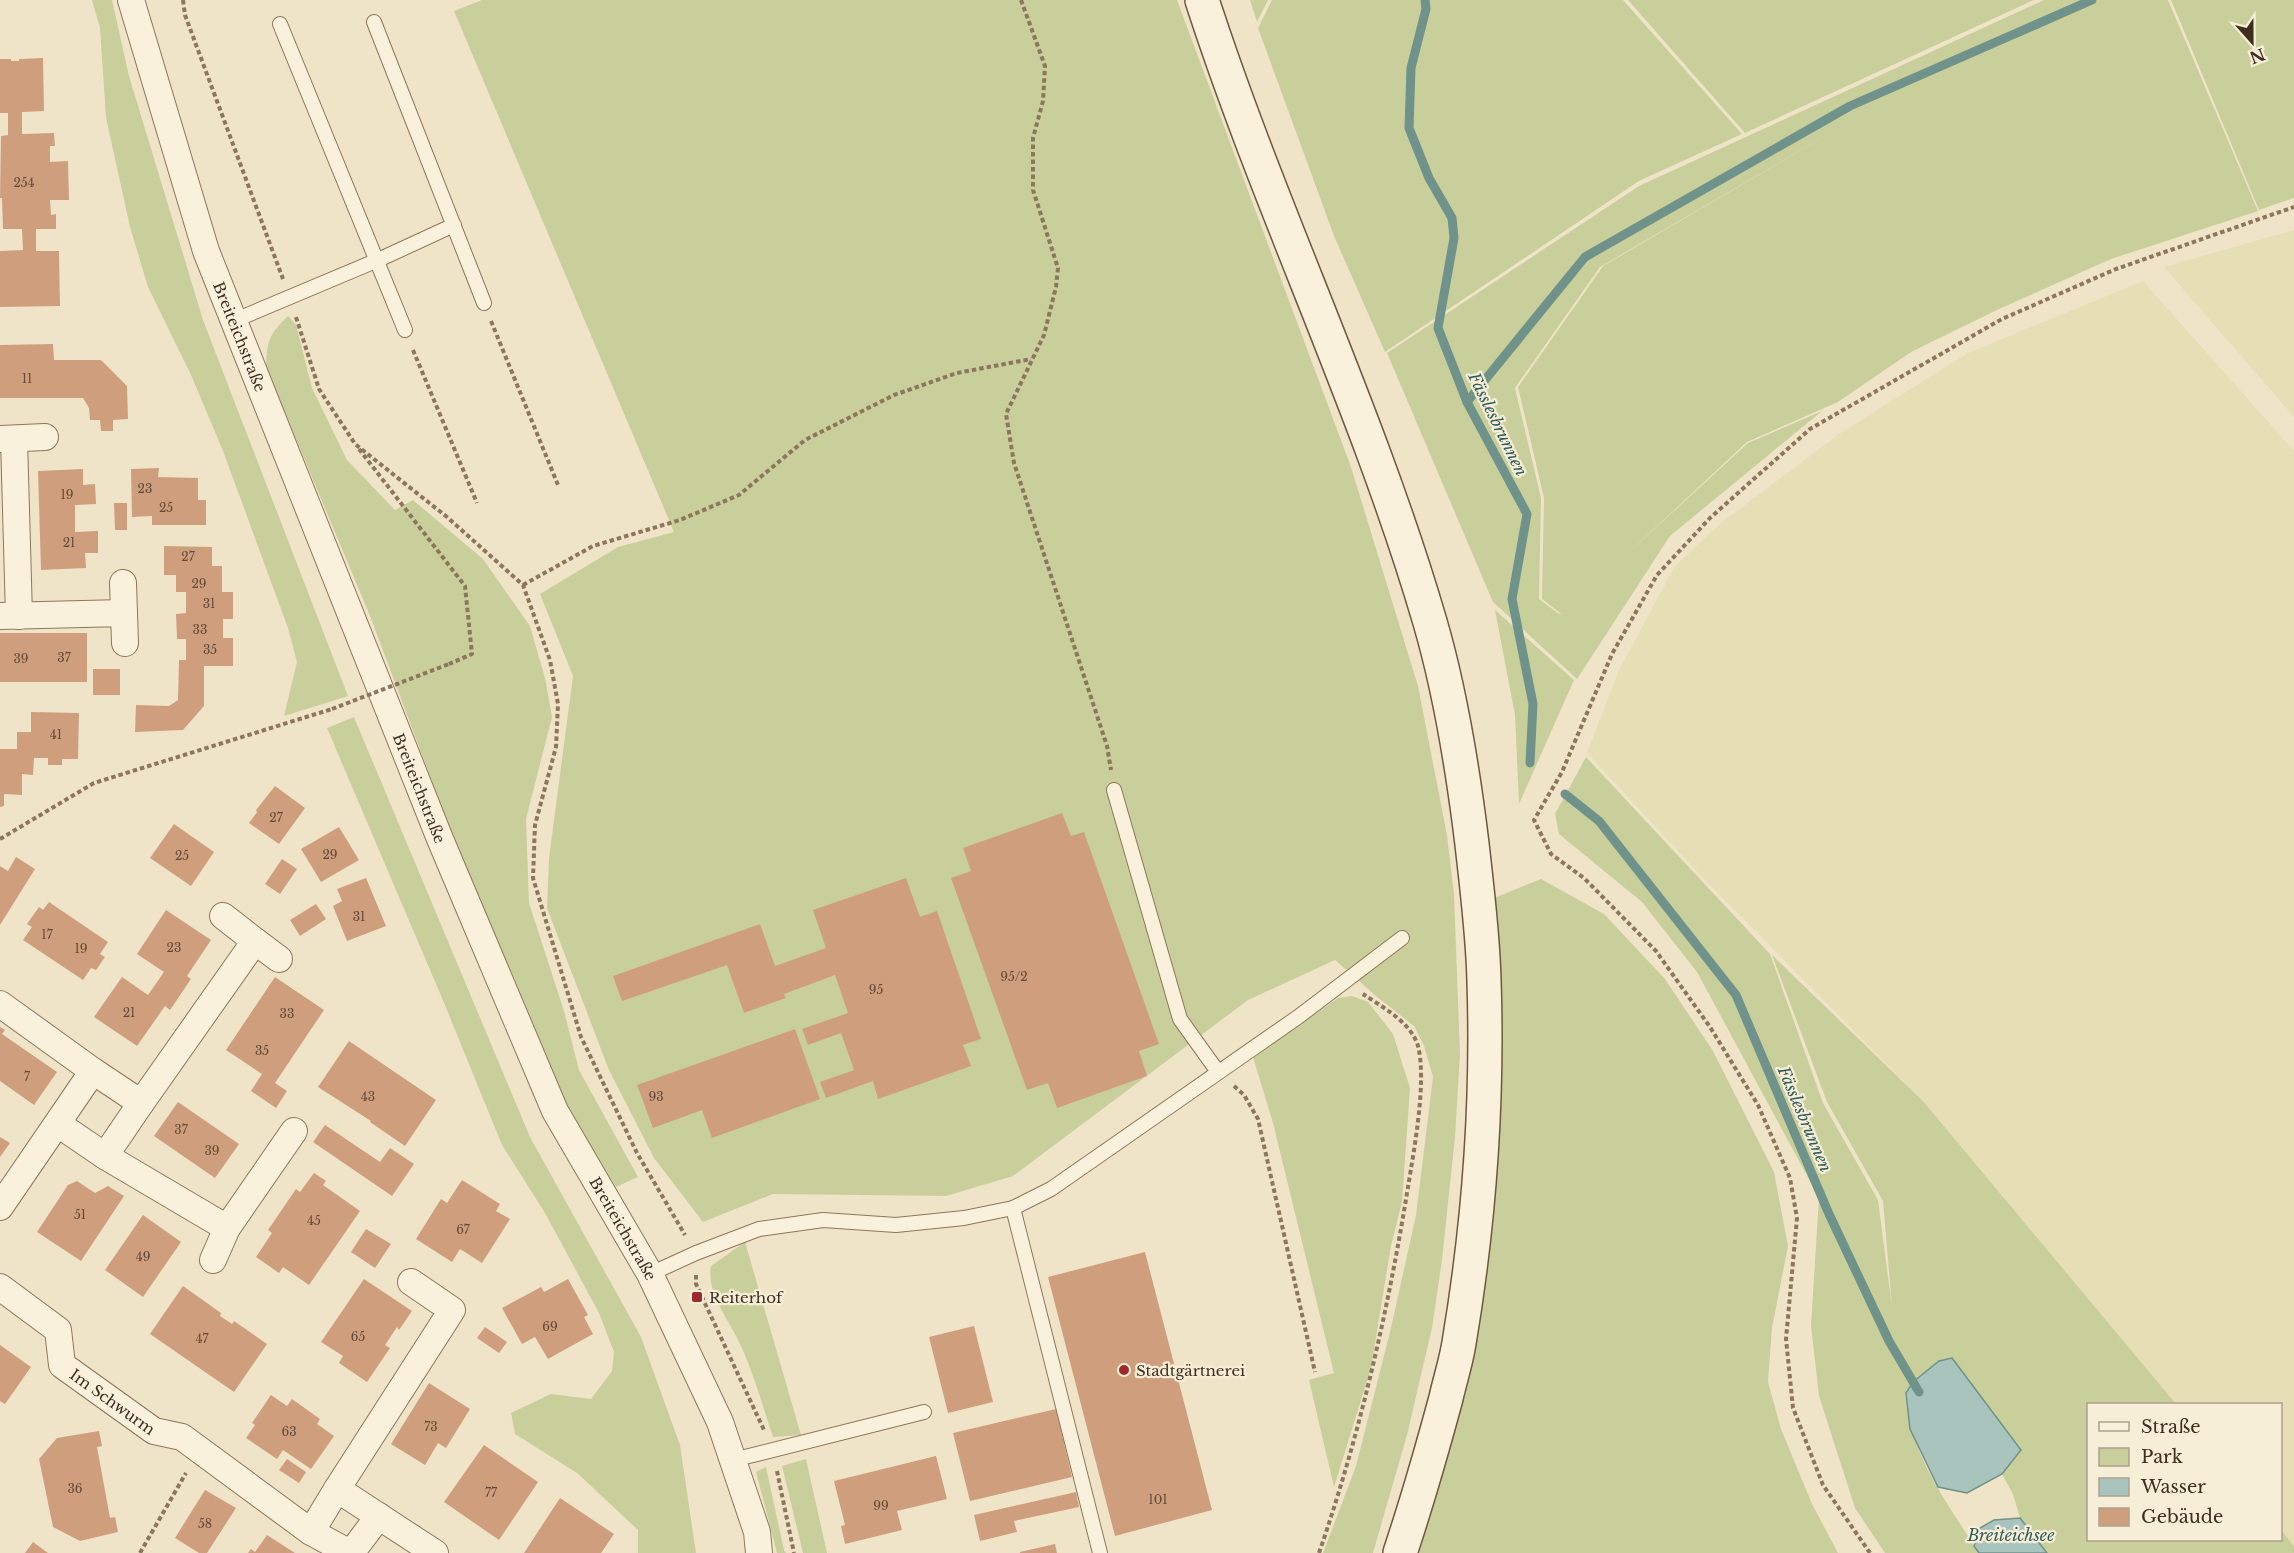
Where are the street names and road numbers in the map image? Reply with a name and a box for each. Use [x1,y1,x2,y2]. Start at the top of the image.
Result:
street label: Breiteichstraße [210,279,270,394]
street label: Breiteichstraße [389,730,450,846]
street label: Breiteichstraße [586,1173,661,1283]
street label: Im Schwurm [66,1364,159,1438]

